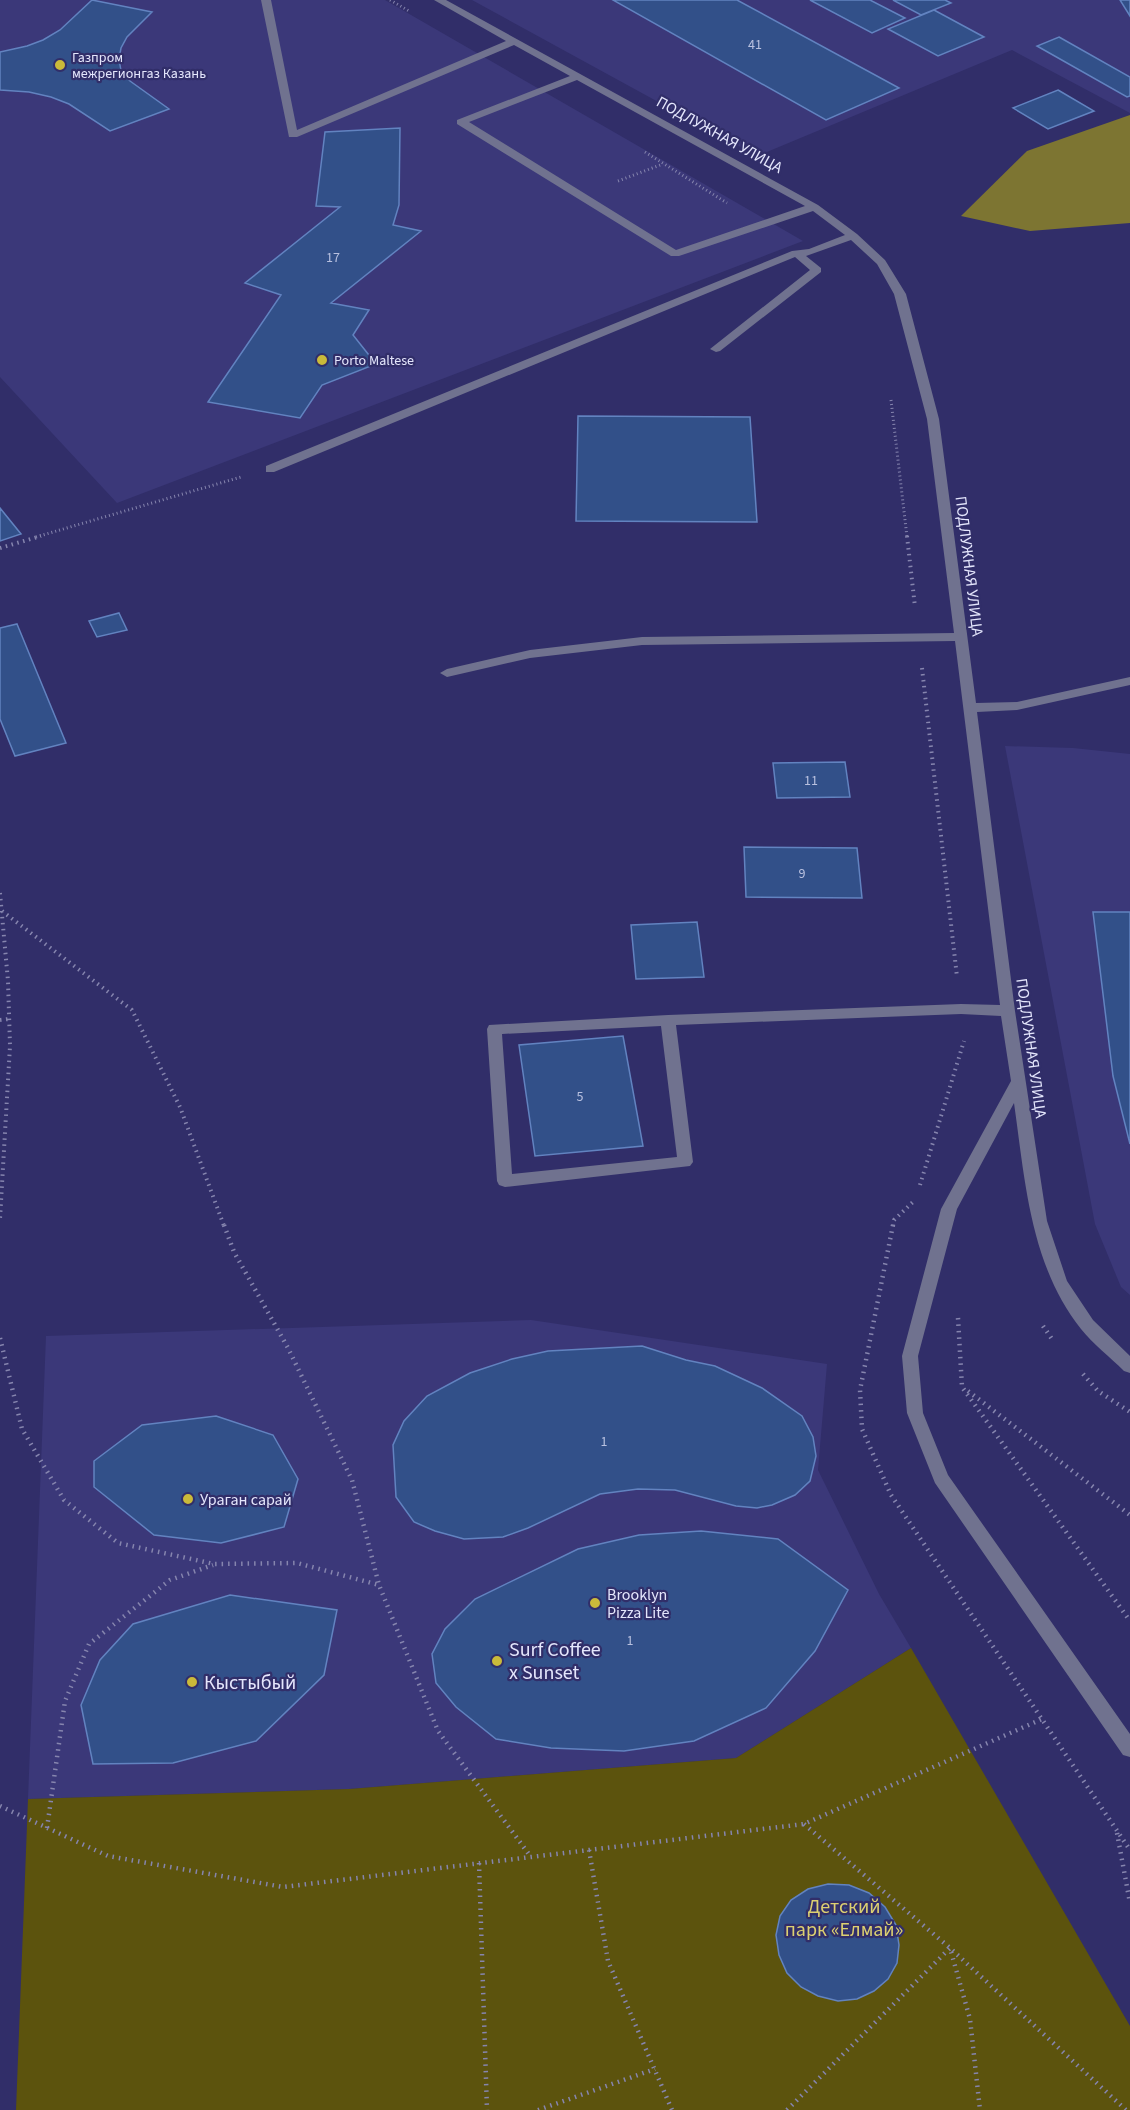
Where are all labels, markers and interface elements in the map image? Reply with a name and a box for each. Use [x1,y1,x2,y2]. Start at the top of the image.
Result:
house number: 41 [748,35,762,55]
place label: Газпром межрегионгаз Казань [72,48,206,84]
marker: Газпром межрегионгаз Казань [53,58,67,72]
street label: ПОДЛУЖНАЯ УЛИЦА [652,91,787,179]
house number: 17 [326,248,340,268]
place label: Porto Maltese [334,351,414,371]
marker: Porto Maltese [315,353,329,367]
street label: ПОДЛУЖНАЯ УЛИЦА [949,495,989,638]
house number: 11 [804,771,818,791]
house number: 9 [799,864,806,884]
street label: ПОДЛУЖНАЯ УЛИЦА [1010,977,1052,1120]
house number: 5 [577,1087,584,1107]
house number: 1 [601,1432,608,1452]
place label: Ураган сарай [200,1489,292,1511]
marker: Ураган сарай [181,1492,195,1506]
place label: Brooklyn Pizza Lite [607,1584,669,1624]
marker: Brooklyn Pizza Lite [588,1596,602,1610]
house number: 1 [627,1631,634,1651]
place label: Surf Coffee x Sunset [509,1636,601,1687]
marker: Surf Coffee x Sunset [490,1654,504,1668]
place label: Кыстыбый [204,1669,296,1697]
marker: Кыстыбый [185,1675,199,1689]
park label: Детский парк «Елмай» [785,1893,903,1944]

